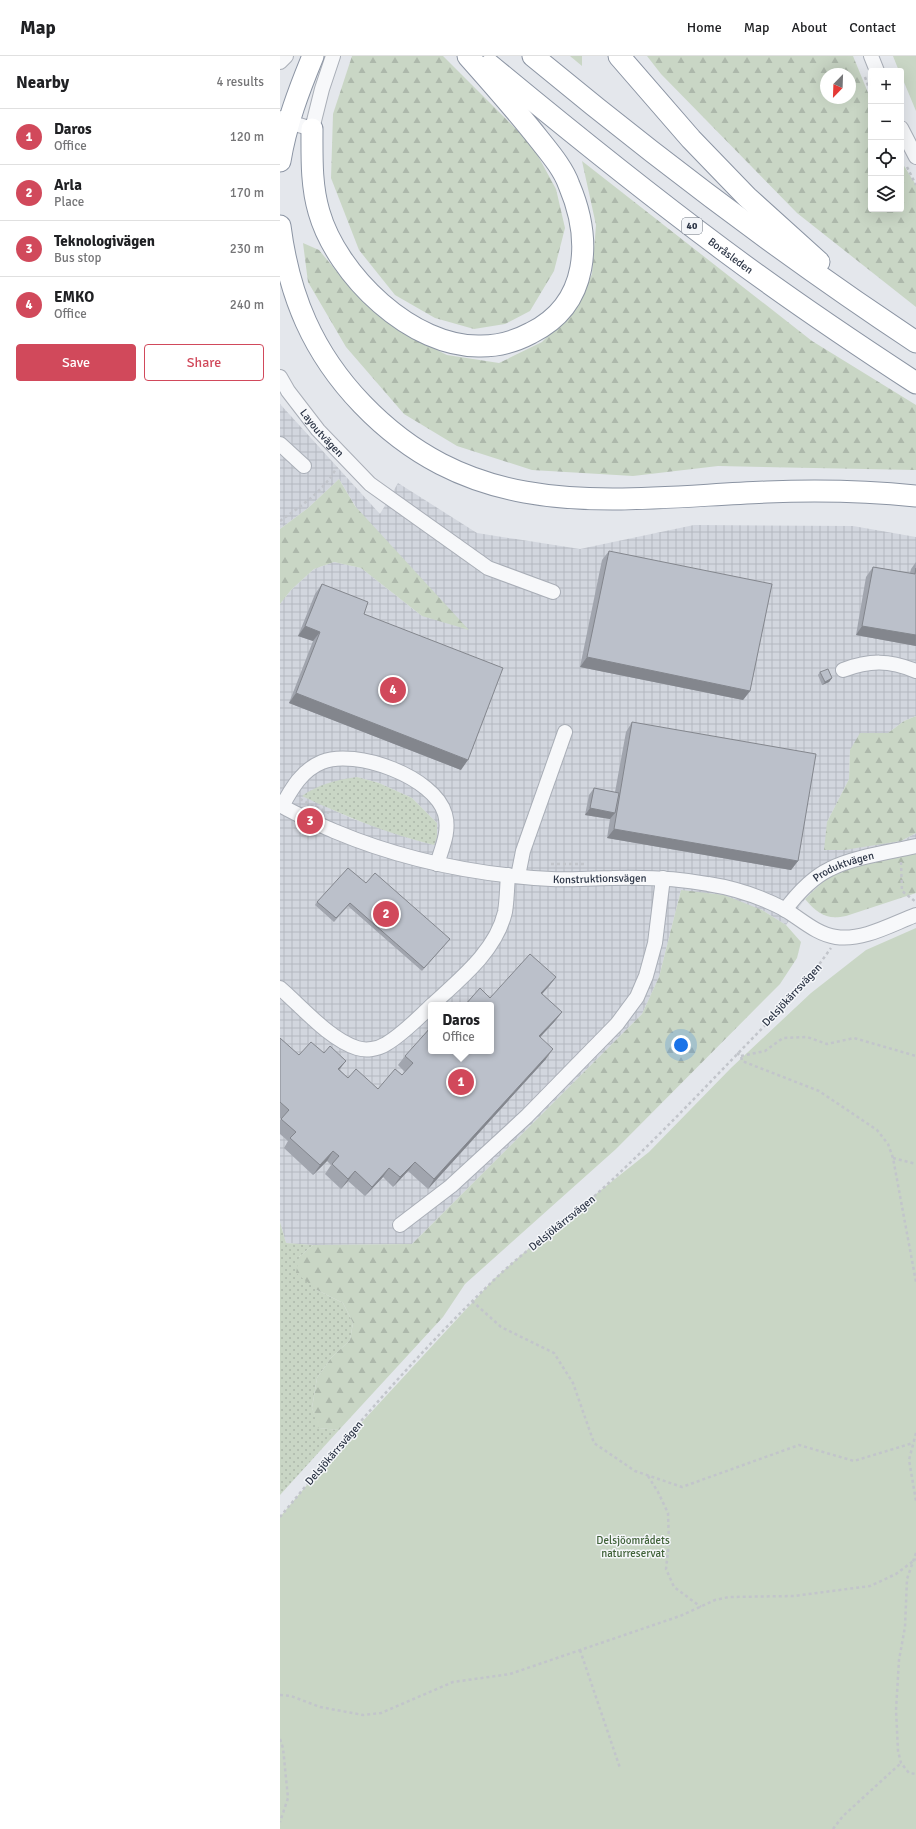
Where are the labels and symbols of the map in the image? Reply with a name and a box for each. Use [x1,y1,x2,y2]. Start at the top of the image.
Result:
north arrow [820,68,856,104]
road number: 40 [682,218,702,234]
street label: Boråsleden [706,234,756,276]
street label: Layoutvägen [297,406,347,459]
pin: 4 [380,675,406,705]
pin: 3 [297,806,323,836]
street label: Produktvägen [810,849,875,884]
street label: Konstruktionsvägen [553,871,647,886]
pin: 2 [373,899,399,929]
street label: Delsjökärrsvägen [760,961,824,1029]
your location [671,1035,691,1055]
pin: 1 [448,1067,474,1097]
street label: Delsjökärrsvägen [526,1192,598,1254]
street label: Delsjökärrsvägen [302,1418,366,1488]
park label: Delsjöområdets naturreservat [596,1534,670,1560]

